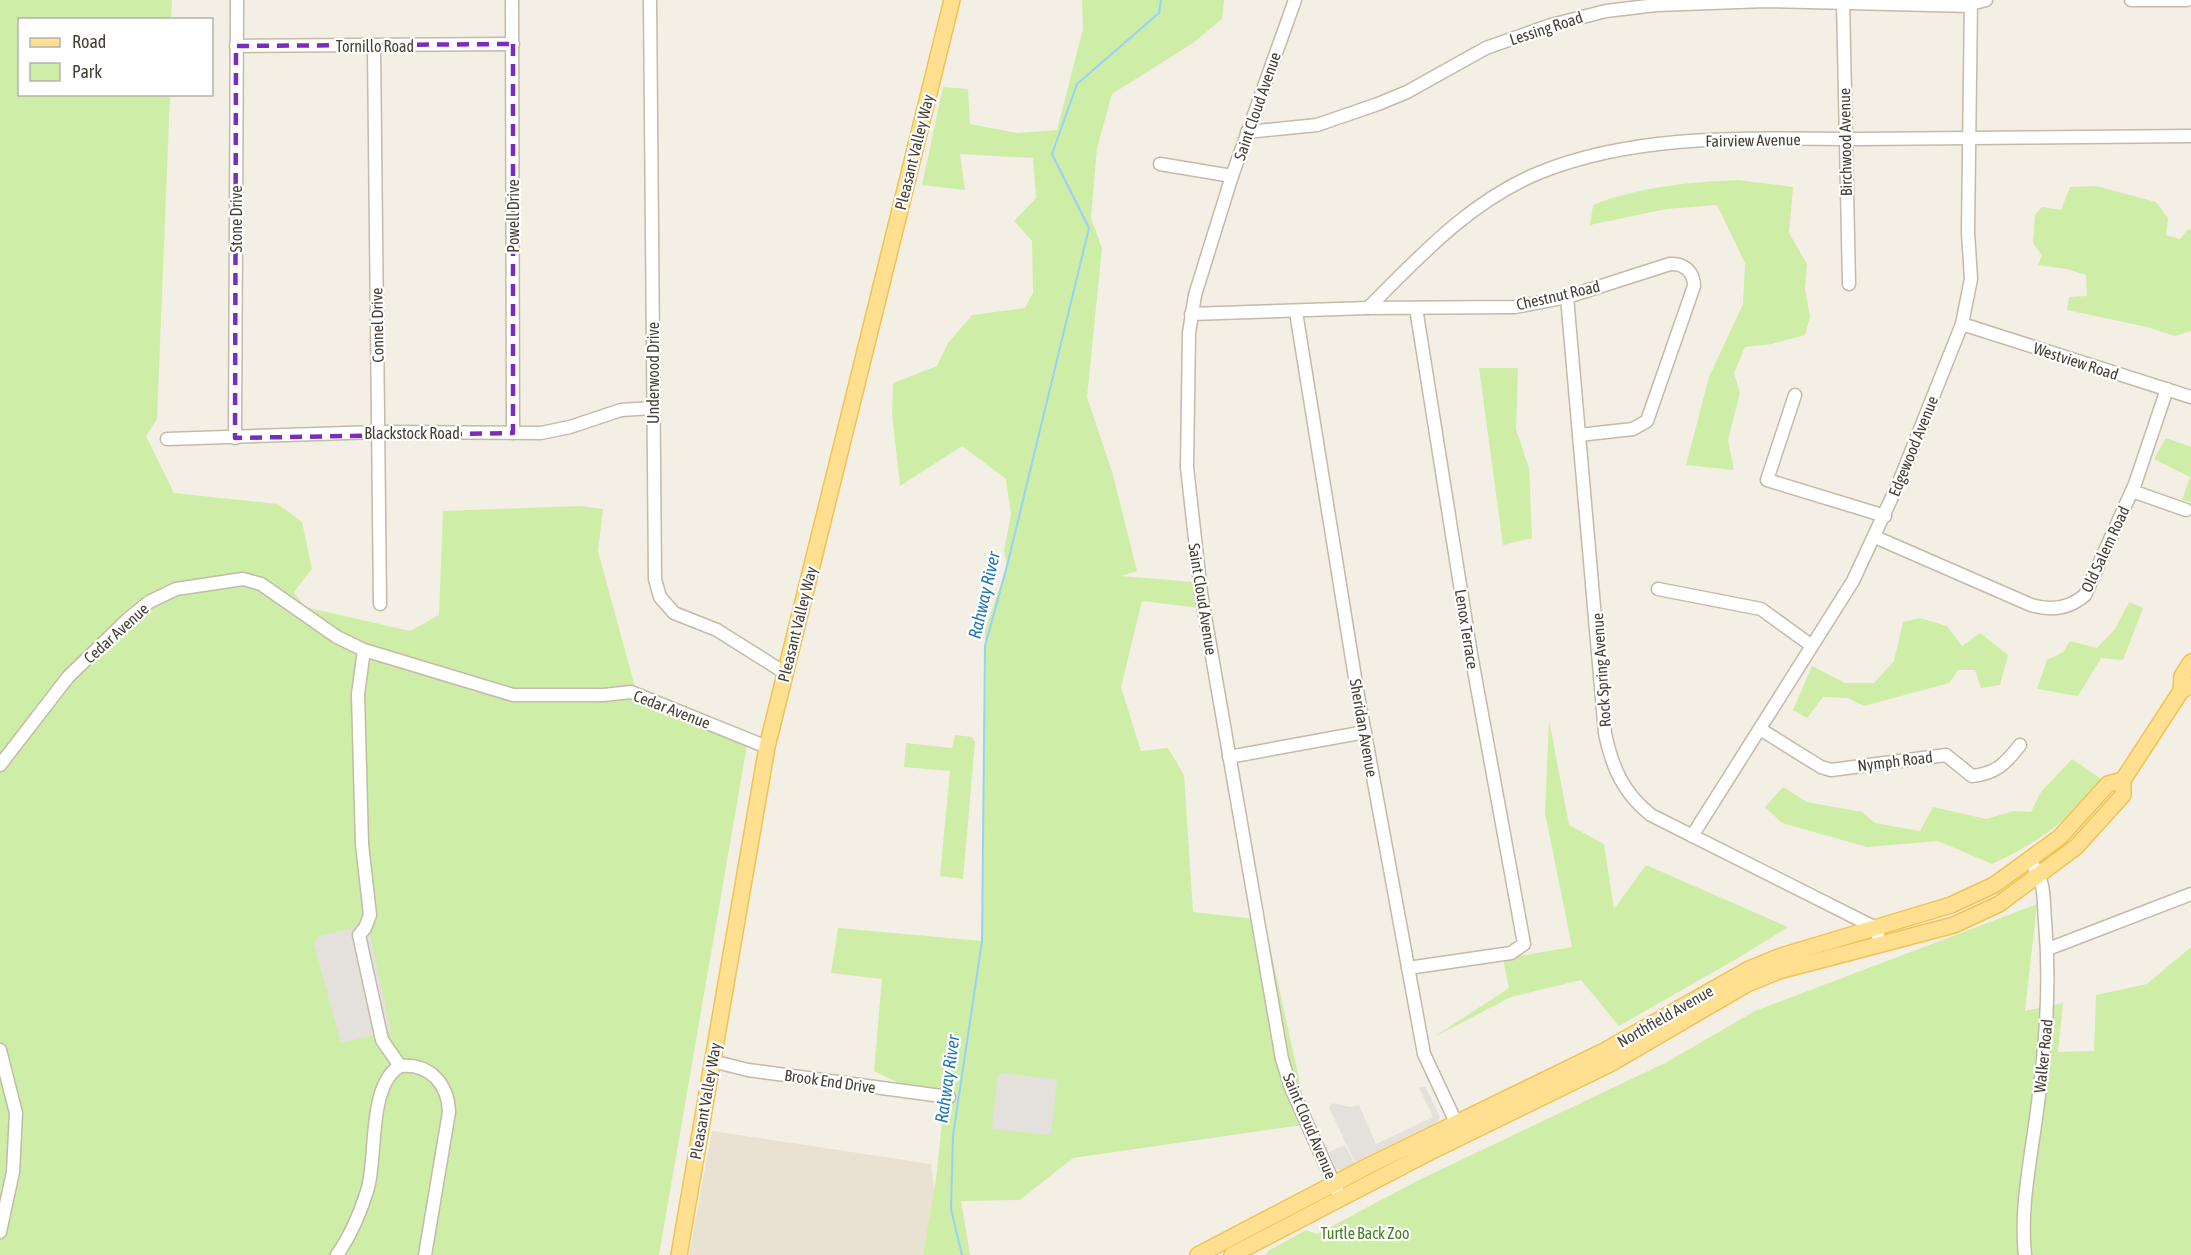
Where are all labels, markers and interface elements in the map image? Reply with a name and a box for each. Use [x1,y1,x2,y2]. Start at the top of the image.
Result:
street label: Lessing Road [1507,8,1585,49]
legend [18,18,213,96]
text: Road [72,31,106,52]
street label: Tornillo Road [336,37,414,55]
street label: Saint Cloud Avenue [1230,50,1284,162]
text: Park [72,61,102,82]
street label: Birchwood Avenue [1835,88,1855,196]
street label: Pleasant Valley Way [891,92,938,212]
street label: Fairview Avenue [1705,130,1801,150]
street label: Powell Drive [504,179,522,253]
street label: Stone Drive [227,186,245,252]
street label: Chestnut Road [1514,277,1602,313]
street label: Connel Drive [367,287,387,363]
street label: Underwood Drive [644,322,662,424]
street label: Westview Road [2031,339,2121,383]
street label: Edgewood Avenue [1885,393,1942,499]
street label: Blackstock Road [364,424,460,442]
street label: Old Salem Road [2077,503,2133,595]
street label: Saint Cloud Avenue [1185,542,1221,656]
water label: Rahway River [964,549,1004,641]
street label: Pleasant Valley Way [774,564,821,684]
street label: Lenox Terrace [1452,588,1482,670]
street label: Cedar Avenue [80,599,152,667]
street label: Rock Spring Avenue [1588,612,1615,728]
street label: Sheridan Avenue [1347,677,1381,779]
street label: Cedar Avenue [631,686,713,732]
street label: Nymph Road [1856,747,1934,776]
street label: Northfield Avenue [1614,981,1716,1051]
street label: Walker Road [2030,1018,2056,1094]
water label: Rahway River [930,1033,964,1124]
street label: Pleasant Valley Way [686,1041,725,1161]
street label: Brook End Drive [783,1066,877,1096]
street label: Saint Cloud Avenue [1280,1070,1340,1182]
park label: Turtle Back Zoo [1320,1224,1410,1242]

